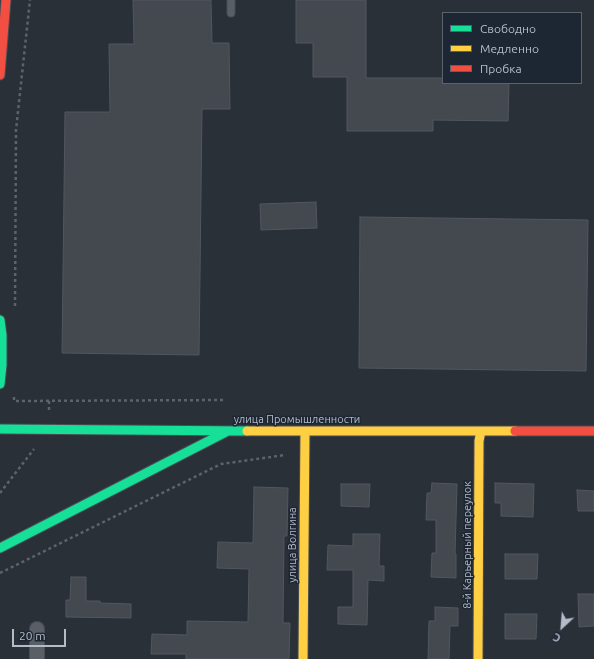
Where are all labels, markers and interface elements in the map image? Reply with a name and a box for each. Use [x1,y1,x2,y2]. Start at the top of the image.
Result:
legend [442,12,582,84]
text: Свободно [480,22,536,35]
text: Медленно [480,42,539,55]
text: Пробка [480,62,522,75]
street label: улица Промышленности [234,412,360,426]
street label: 8-й Карьерный переулок [460,481,474,609]
street label: улица Волгина [285,507,299,583]
north arrow [542,607,582,647]
scale bar [14,621,68,647]
text: 20 m [19,629,46,642]
text: С [551,631,563,645]

